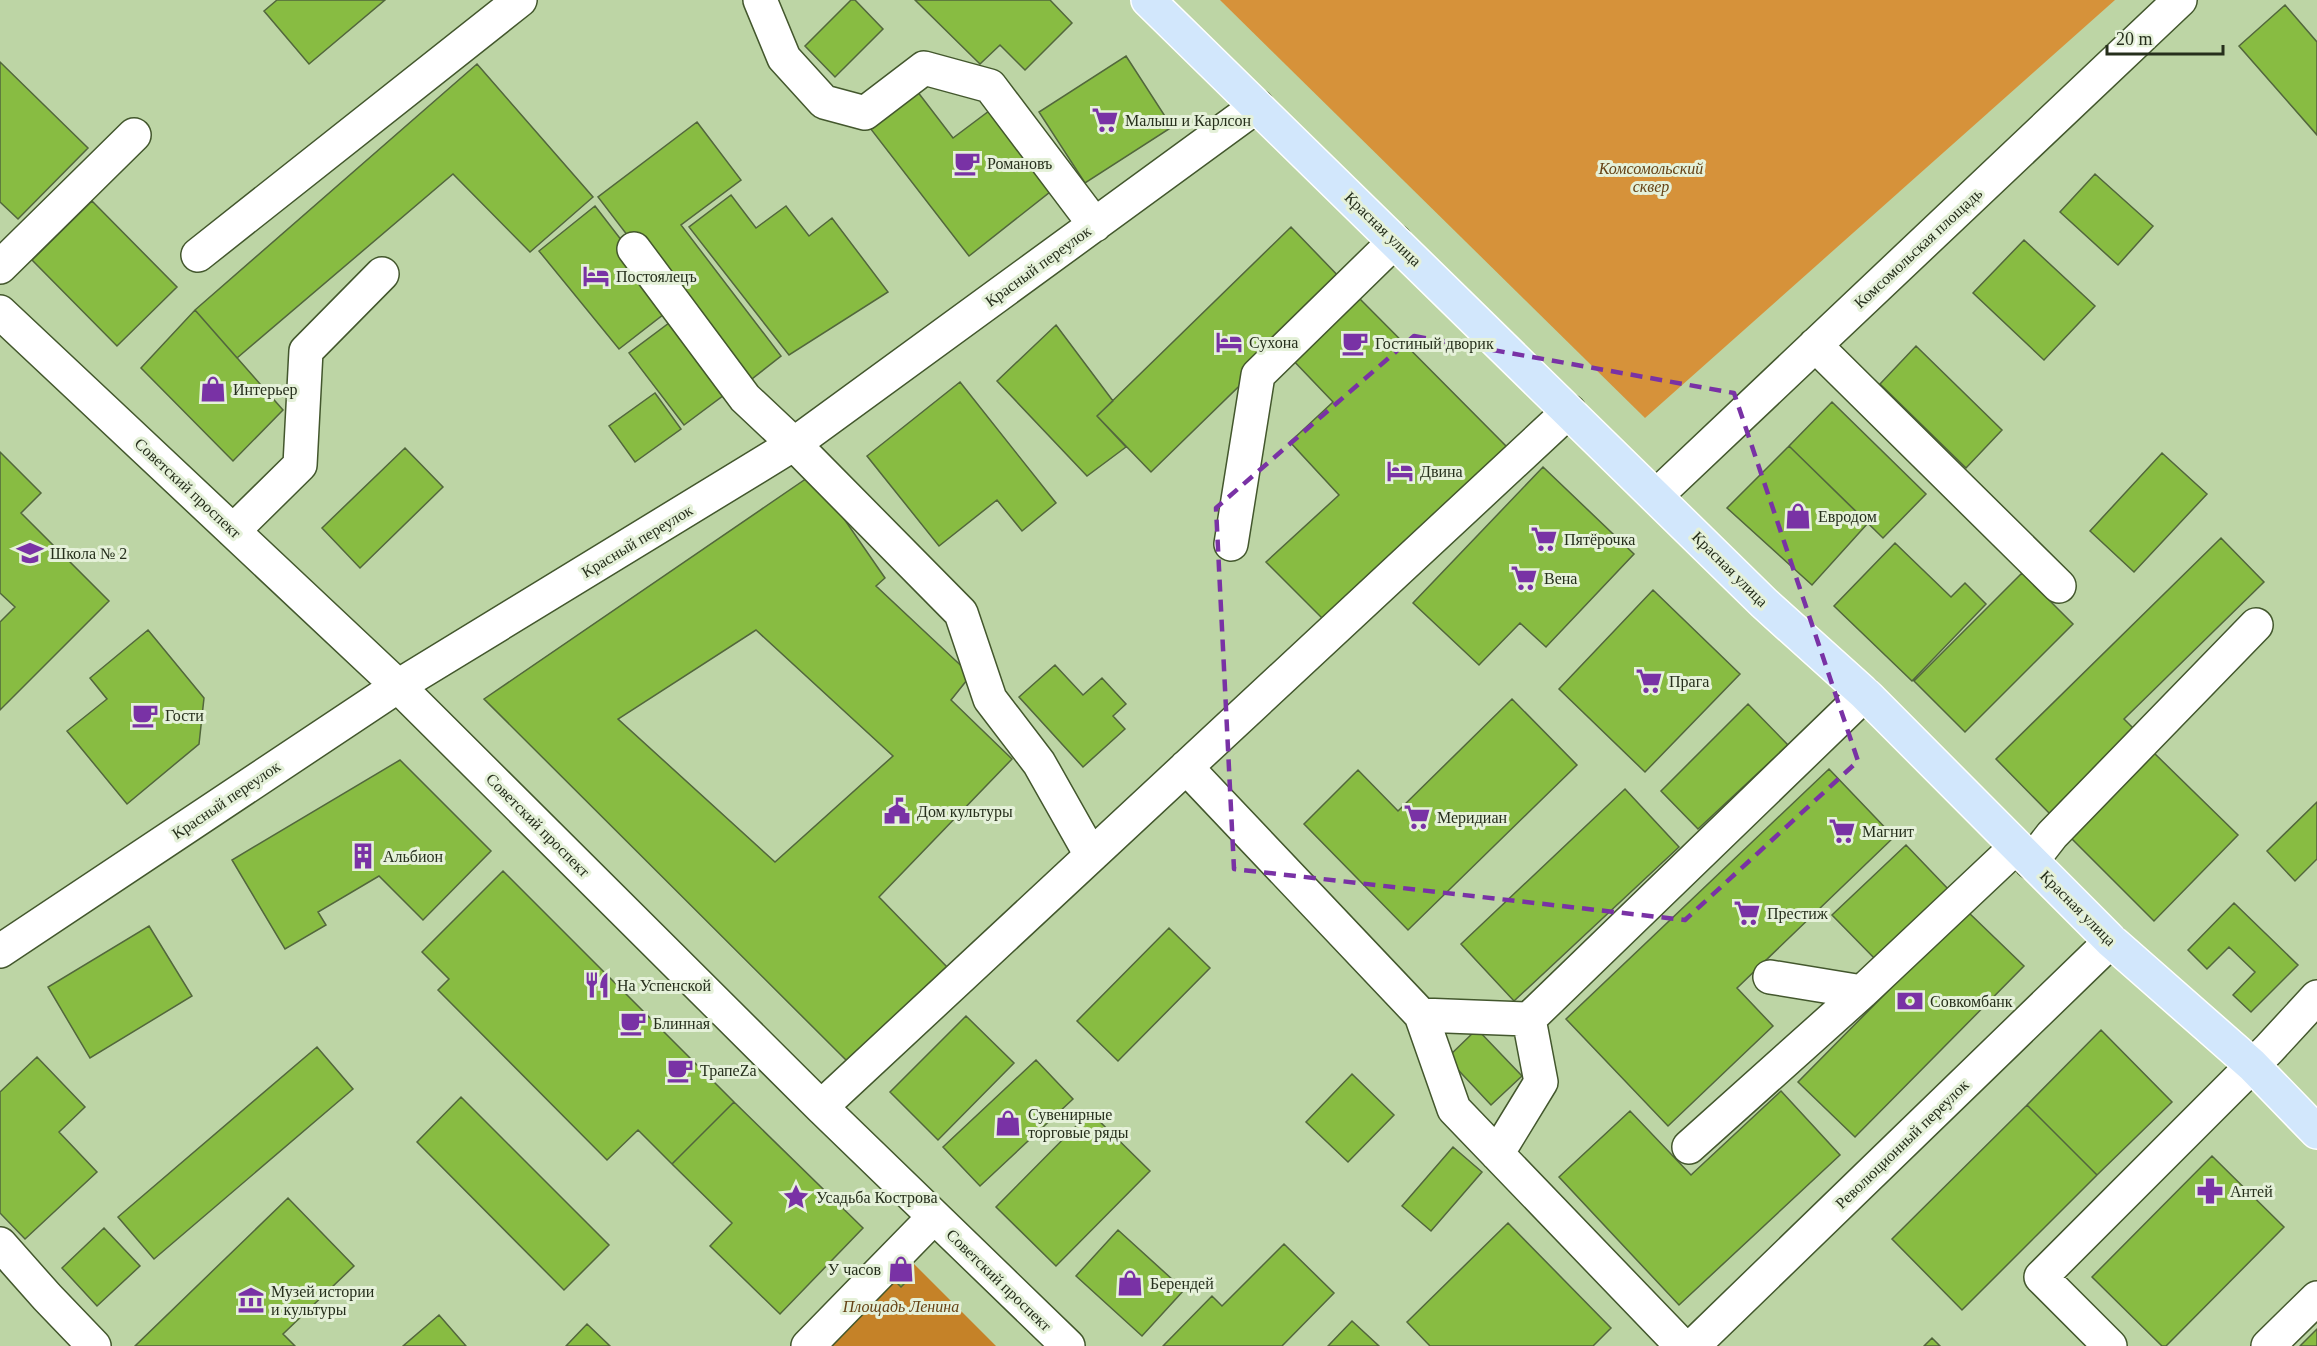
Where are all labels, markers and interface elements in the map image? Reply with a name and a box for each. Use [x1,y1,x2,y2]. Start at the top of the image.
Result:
scale bar [2107,18,2222,56]
text: 20 m [2116,29,2153,49]
supermarket icon: Малыш и Карлсон [1090,105,1120,135]
place label: Малыш и Карлсон [1125,112,1252,130]
cafe icon: Романовъ [952,148,982,178]
place label: Романовъ [987,155,1052,172]
park label: Комсомольский сквер [1598,160,1703,196]
street label: Комсомольская площадь [1851,184,1986,312]
street label: Красная улица [1341,188,1425,270]
street label: Красный переулок [982,222,1095,311]
hotel icon: Постоялецъ [581,261,611,291]
place label: Постоялецъ [616,268,697,286]
hotel icon: Сухона [1214,327,1244,357]
cafe icon: Гостиный дворик [1340,328,1370,358]
place label: Сухона [1249,334,1298,352]
place label: Гостиный дворик [1375,335,1494,353]
shop icon: Интерьер [198,374,228,404]
place label: Интерьер [233,381,298,399]
street label: Советский проспект [131,434,245,542]
hotel icon: Двина [1385,456,1415,486]
place label: Двина [1420,463,1463,481]
street label: Красный переулок [579,501,696,582]
shop icon: Евродом [1783,501,1813,531]
place label: Евродом [1818,508,1877,526]
supermarket icon: Пятёрочка [1529,524,1559,554]
street label: Красная улица [1688,528,1771,611]
place label: Пятёрочка [1564,531,1635,549]
school or university icon: Школа № 2 [15,538,45,568]
place label: Школа № 2 [50,545,127,562]
supermarket icon: Вена [1509,563,1539,593]
place label: Вена [1544,570,1577,587]
supermarket icon: Прага [1634,666,1664,696]
place label: Прага [1669,673,1709,691]
cafe icon: Гости [130,700,160,730]
place label: Гости [165,707,204,724]
street label: Красный переулок [169,758,284,843]
street label: Советский проспект [482,770,593,881]
public building icon: Дом культуры [882,796,912,826]
supermarket icon: Меридиан [1402,802,1432,832]
place label: Дом культуры [917,803,1013,821]
place label: Меридиан [1437,809,1507,827]
supermarket icon: Магнит [1827,816,1857,846]
place label: Магнит [1862,823,1914,840]
building icon: Альбион [348,841,378,871]
place label: Альбион [383,848,444,865]
street label: Красная улица [2036,867,2119,950]
supermarket icon: Престиж [1732,898,1762,928]
place label: Престиж [1767,905,1829,923]
restaurant icon: На Успенской [582,970,612,1000]
place label: На Успенской [617,977,711,994]
bank icon: Совкомбанк [1895,986,1925,1016]
place label: Совкомбанк [1930,993,2013,1010]
cafe icon: Блинная [618,1008,648,1038]
place label: Блинная [653,1015,711,1032]
cafe icon: ТрапеZa [665,1055,695,1085]
place label: ТрапеZa [700,1062,757,1080]
street label: Революционный переулок [1832,1076,1973,1213]
place label: Сувенирные торговые ряды [1028,1106,1129,1142]
shop icon: Сувенирные торговые ряды [993,1108,1023,1138]
pharmacy icon: Антей [2195,1176,2225,1206]
place icon: Усадьба Кострова [781,1182,811,1212]
place label: Антей [2230,1183,2273,1200]
place label: Усадьба Кострова [816,1189,938,1207]
street label: Советский проспект [943,1226,1055,1335]
shop icon: У часов [886,1254,916,1284]
place label: У часов [828,1261,881,1278]
shop icon: Берендей [1115,1268,1145,1298]
place label: Берендей [1150,1275,1214,1293]
place label: Музей истории и культуры [271,1283,375,1319]
museum icon: Музей истории и культуры [236,1285,266,1315]
park label: Площадь Ленина [842,1298,959,1316]

